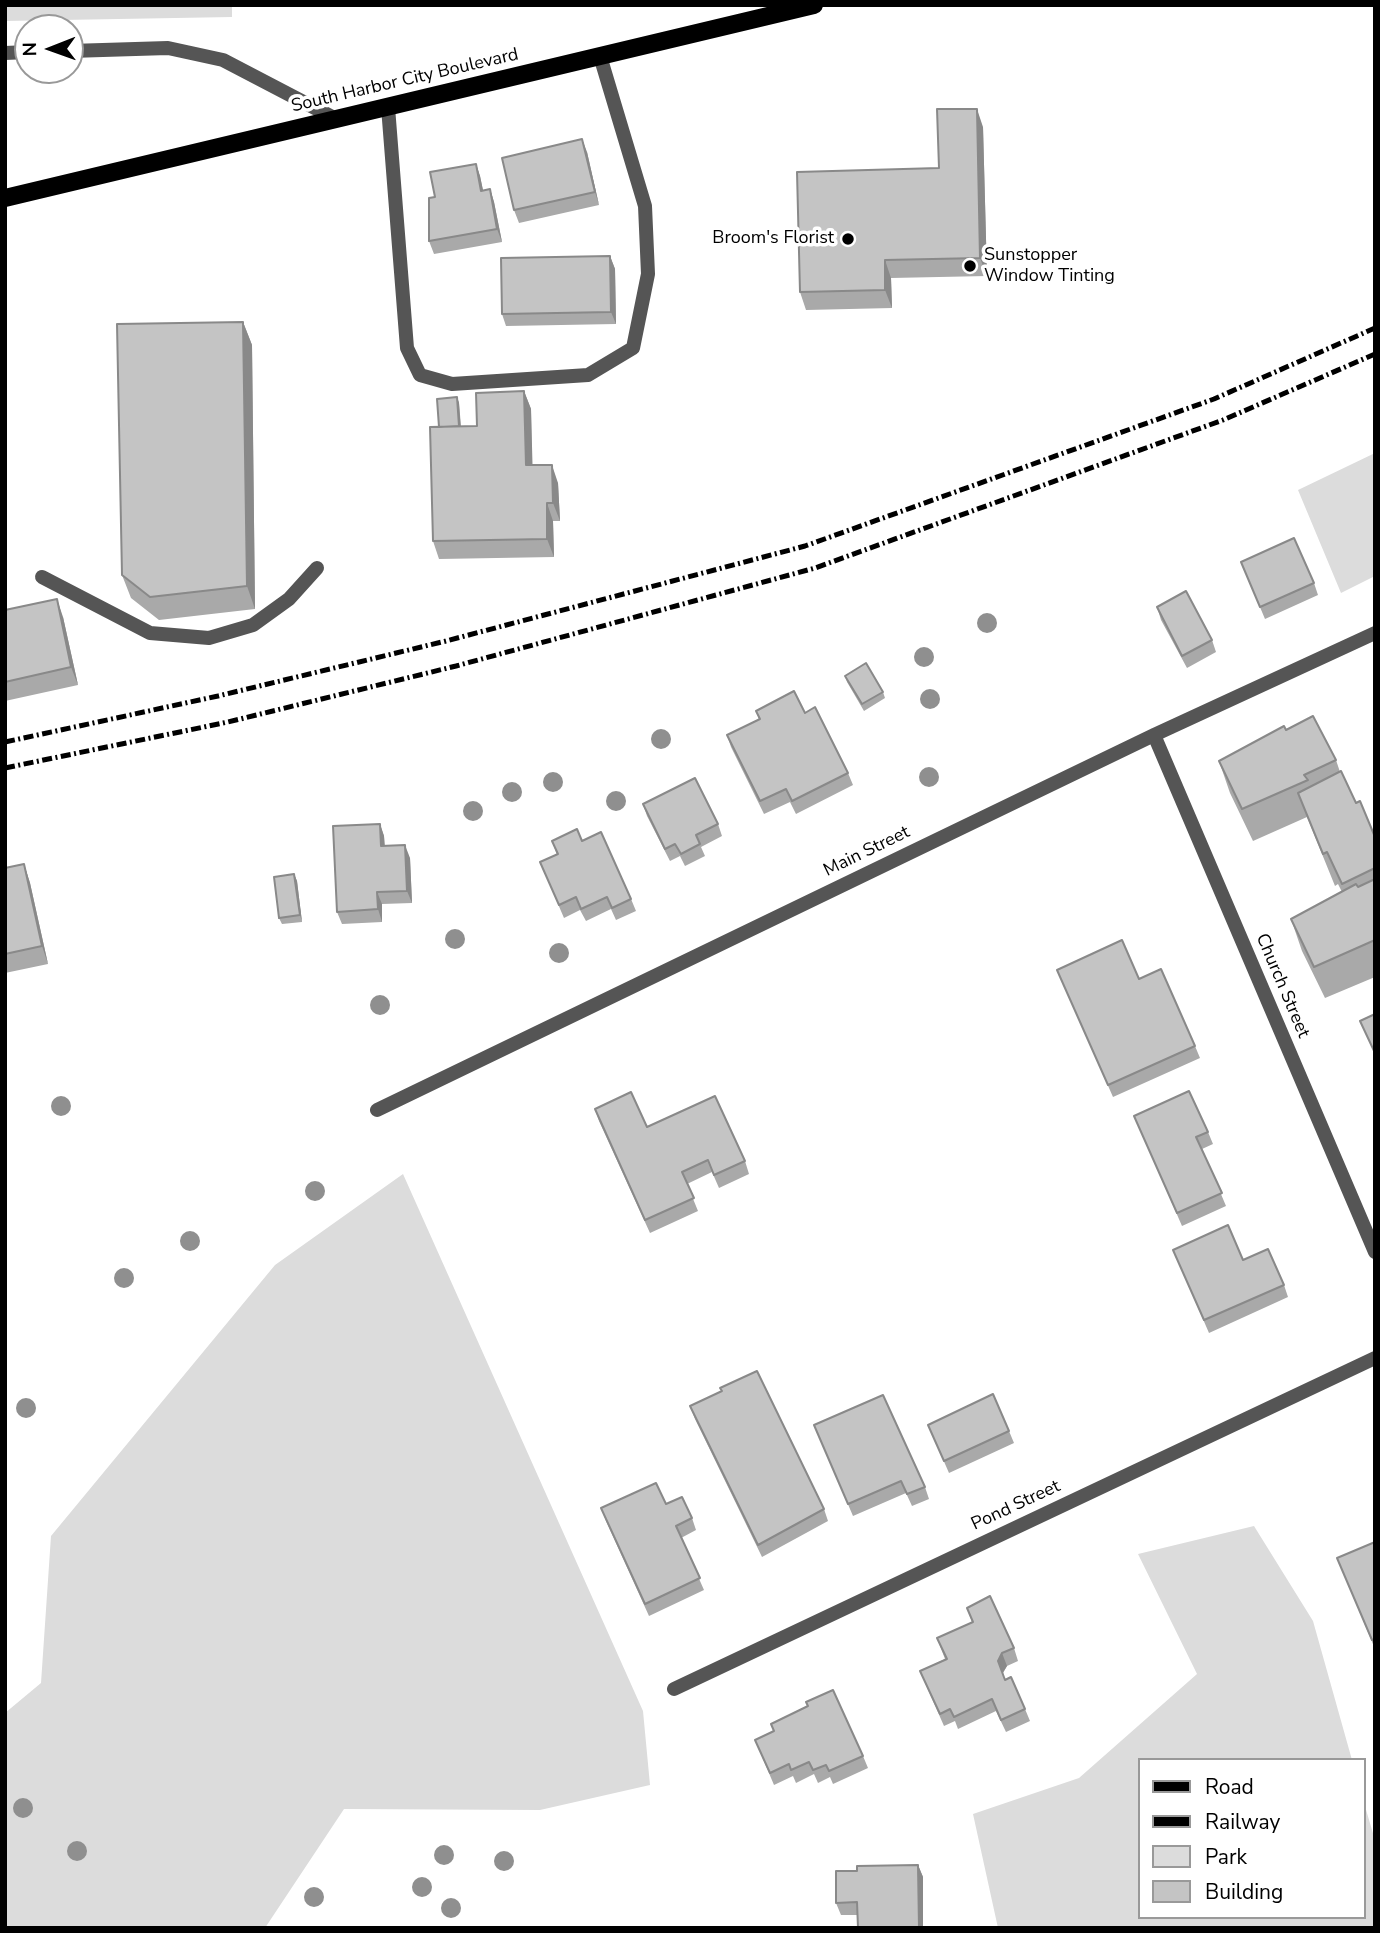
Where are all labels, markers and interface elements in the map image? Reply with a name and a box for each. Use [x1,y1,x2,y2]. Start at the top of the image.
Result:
north arrow [14,14,84,84]
text: N [17,42,43,57]
street label: South Harbor City Boulevard [289,44,521,118]
place label: Broom's Florist [712,228,834,250]
marker: Broom's Florist [840,231,856,247]
place label: Sunstopper Window Tinting [984,245,1115,288]
marker: Sunstopper Window Tinting [962,258,978,274]
street label: Main Street [820,822,914,882]
street label: Church Street [1250,931,1314,1041]
street label: Pond Street [968,1476,1064,1536]
legend [1138,1758,1366,1919]
text: Road [1205,1773,1254,1801]
text: Railway [1205,1808,1280,1836]
text: Park [1205,1843,1247,1871]
text: Building [1205,1878,1283,1906]

